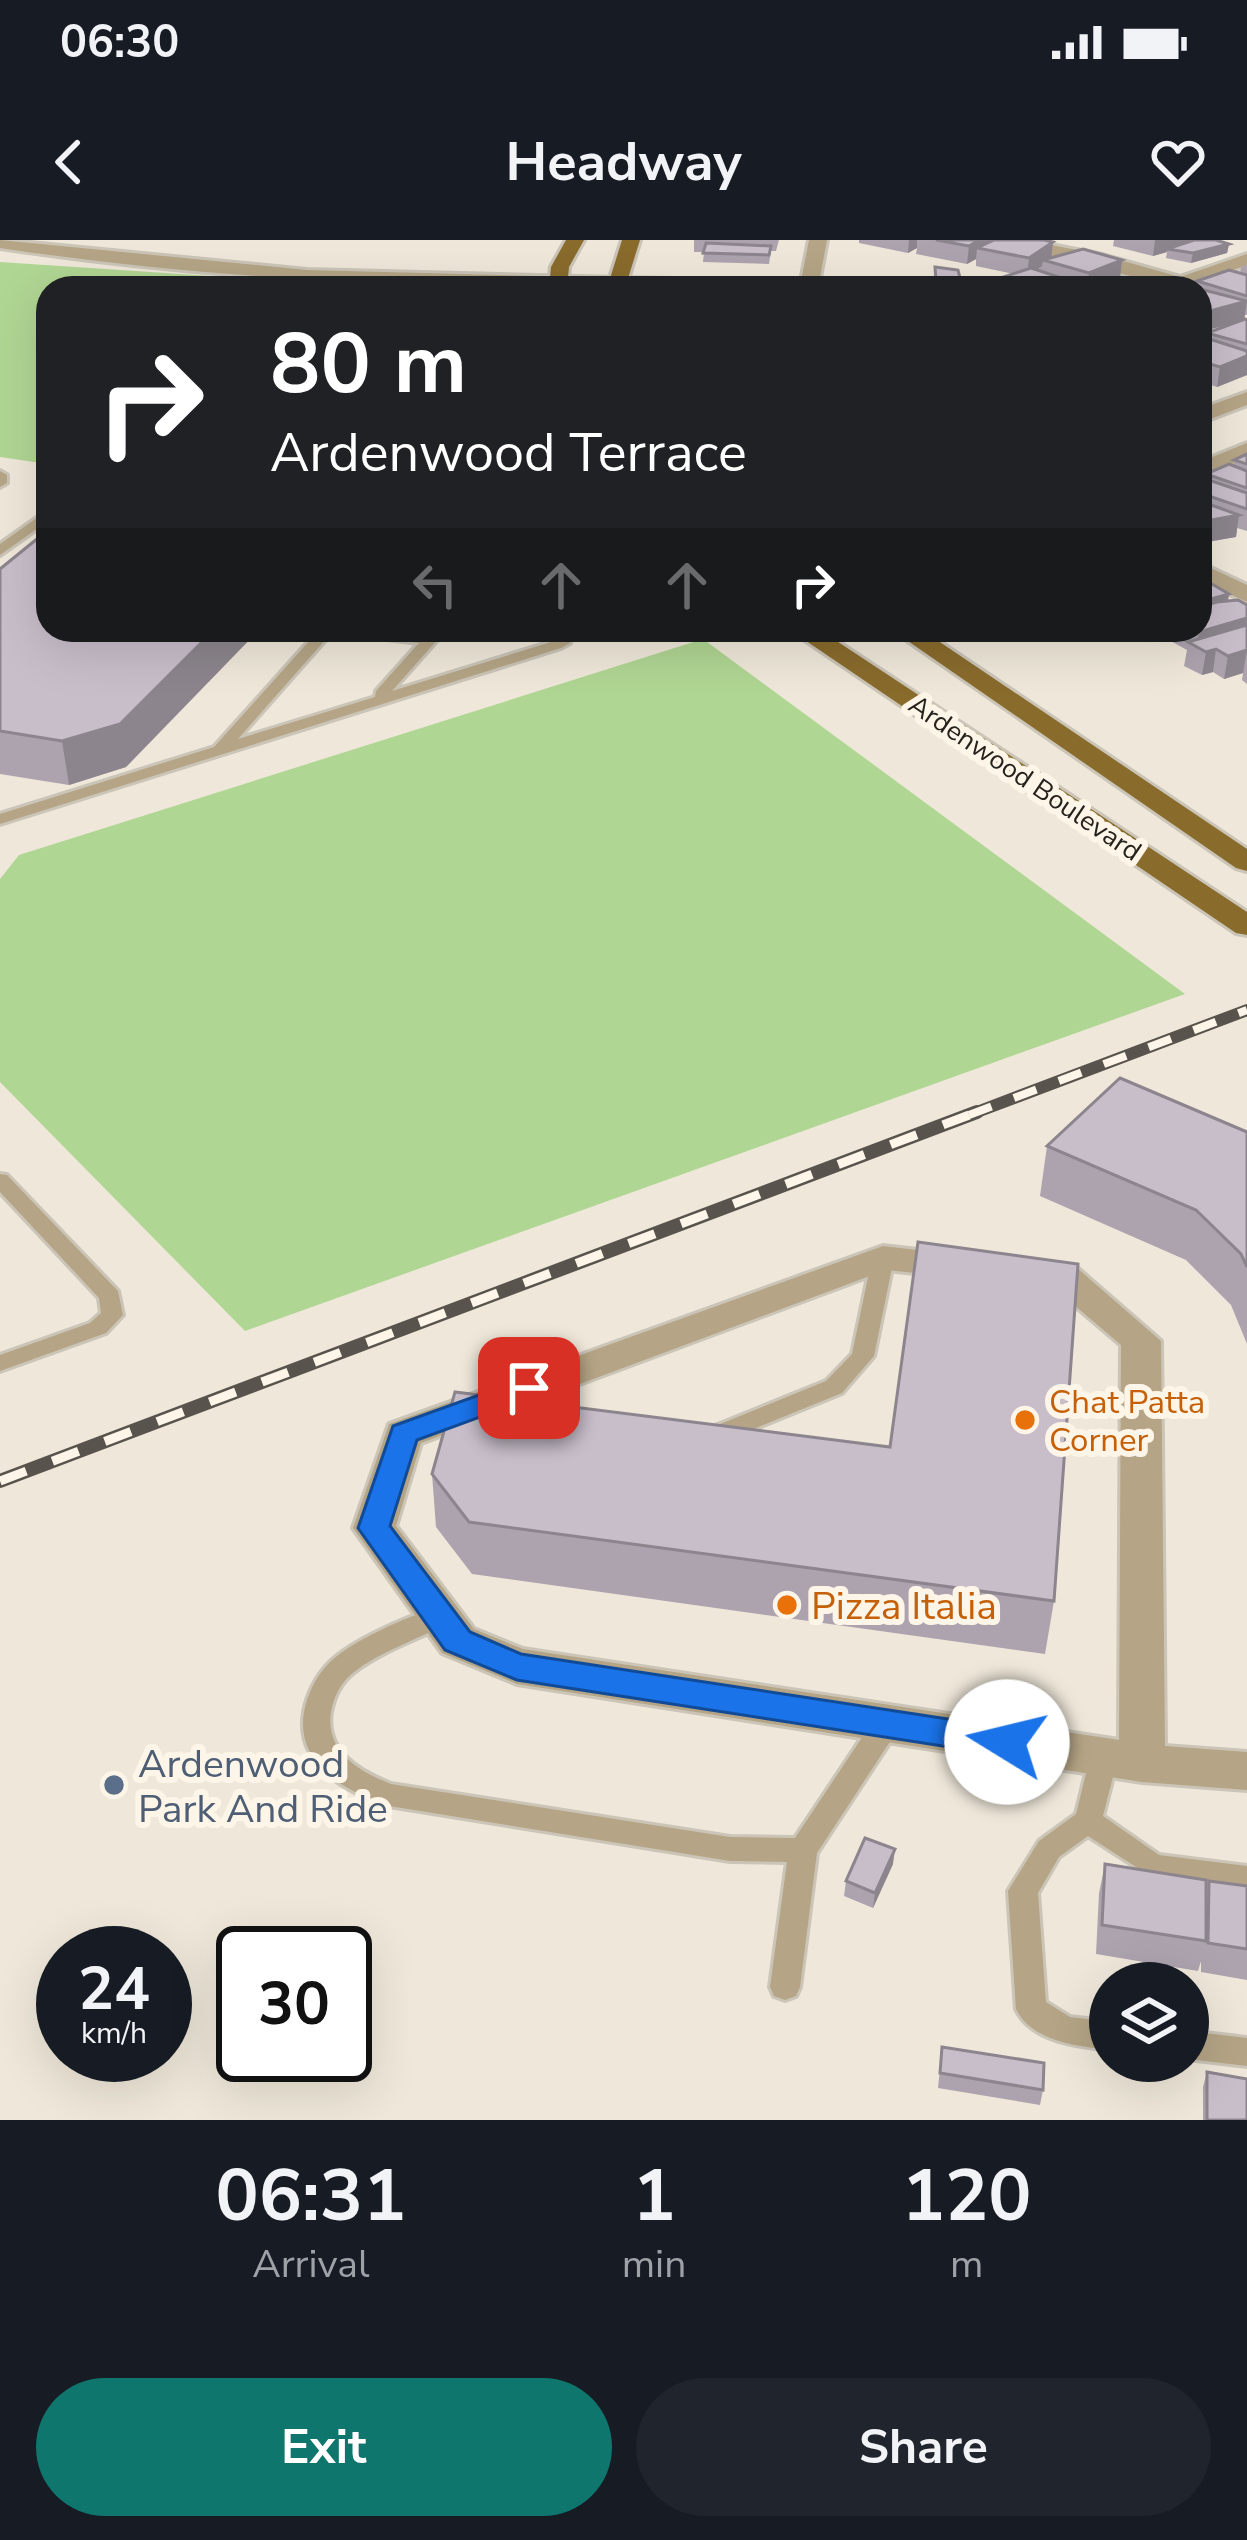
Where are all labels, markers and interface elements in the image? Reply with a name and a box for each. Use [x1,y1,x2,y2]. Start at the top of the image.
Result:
text: 06:30 [60,12,179,73]
text: Headway [505,125,742,199]
icon: back [36,129,102,195]
icon: heart [1145,129,1211,195]
text: 80 m [270,307,467,422]
icon: right [72,324,228,480]
text: Ardenwood Terrace [270,416,747,490]
icon: left [402,552,468,618]
icon: ahead [528,552,594,618]
icon: ahead [654,552,720,618]
icon: right [780,552,846,618]
street label: Ardenwood Boulevard [901,687,1148,870]
pin [478,1337,580,1439]
icon: arrive [496,1355,562,1421]
place label: Chat Patta Corner [1049,1380,1205,1463]
marker: Chat Patta Corner [1012,1407,1038,1433]
place label: Pizza Italia [811,1580,997,1633]
marker: Pizza Italia [774,1592,800,1618]
position arrow [944,1679,1070,1805]
place label: Ardenwood Park And Ride [138,1738,388,1836]
marker: Ardenwood Park And Ride [101,1772,127,1798]
speed limit sign: 30 [216,1926,372,2082]
text: 24 [78,1948,150,2030]
map controls [1089,1962,1209,2082]
button: layers [1089,1962,1209,2082]
text: km/h [81,2013,147,2054]
text: 06:31 [216,2147,406,2245]
text: 1 [632,2147,676,2245]
text: 120 [902,2147,1031,2245]
text: Arrival [252,2238,370,2291]
text: min [622,2238,686,2291]
text: m [950,2238,983,2291]
button: Exit [36,2378,612,2516]
button: Share [636,2378,1211,2516]

